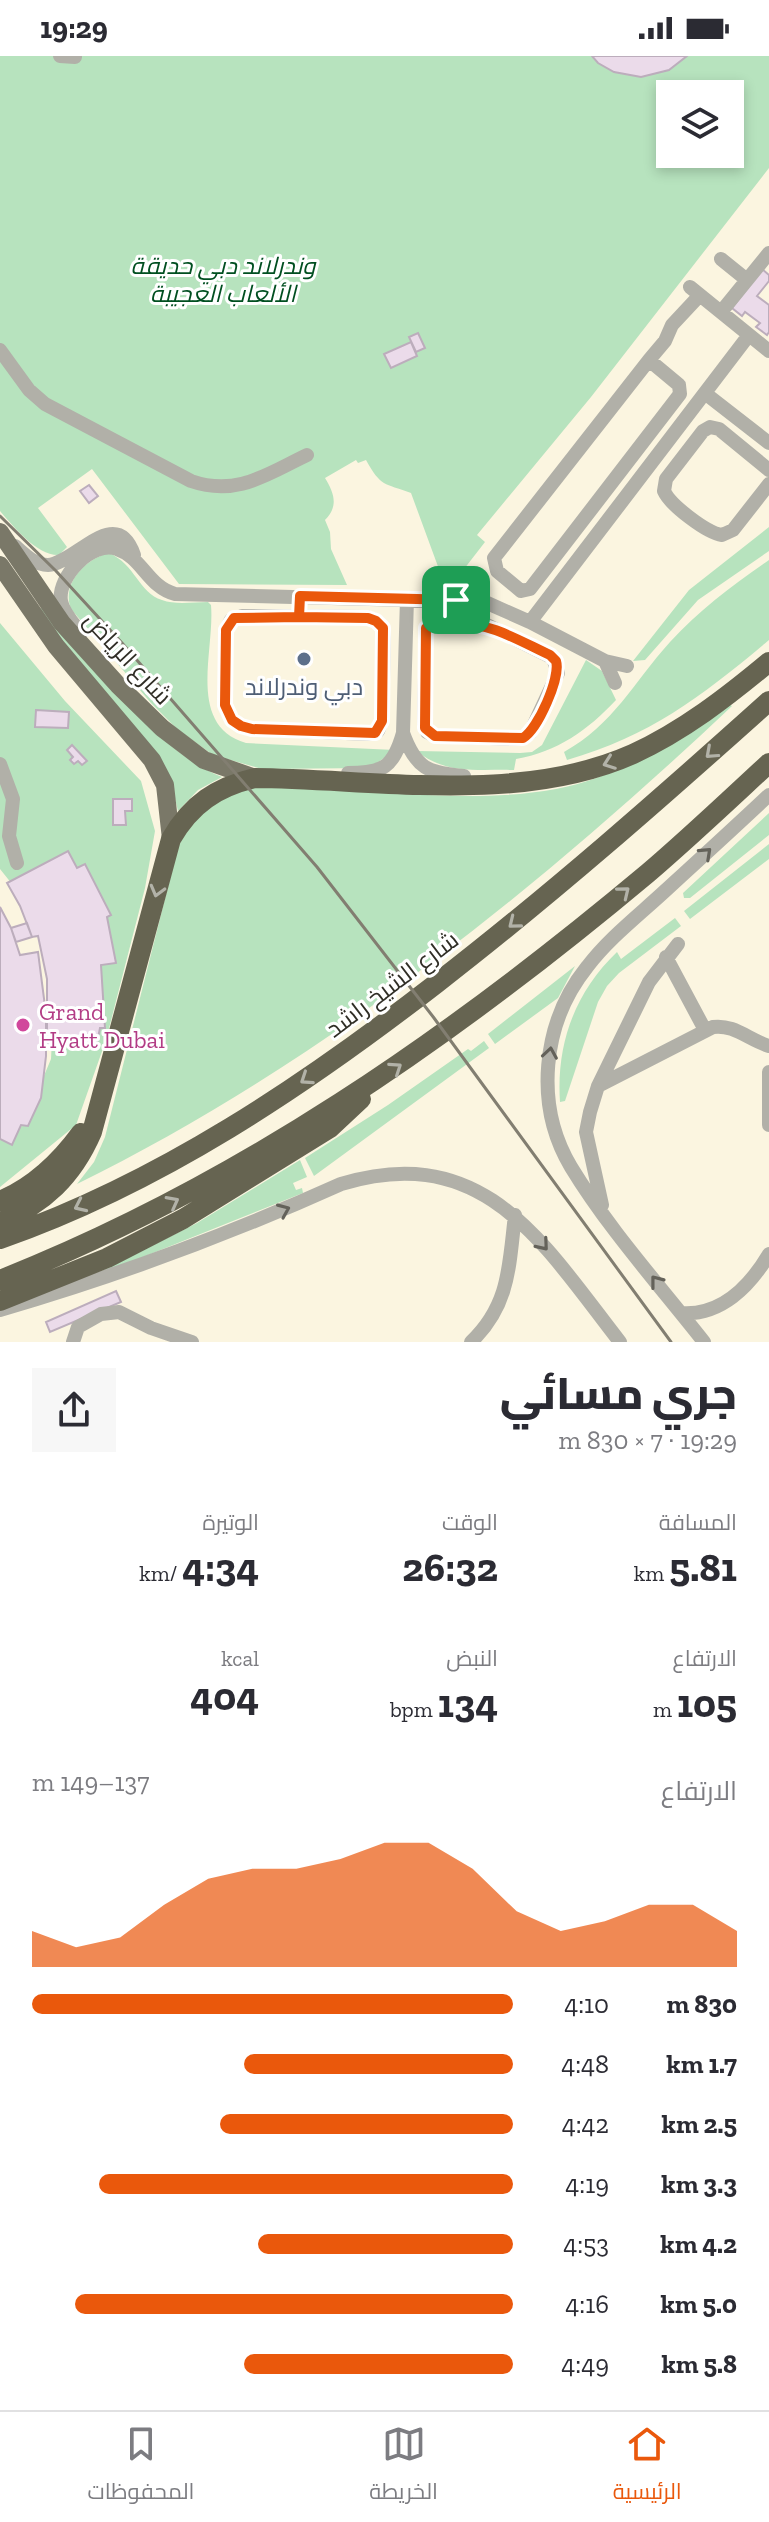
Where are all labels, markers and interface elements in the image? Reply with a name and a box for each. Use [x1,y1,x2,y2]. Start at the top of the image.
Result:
text: 19:29 [40,10,108,46]
map controls [656,80,744,168]
button: layers [656,80,744,168]
park label: وندرلاند دبي حديقة الألعاب العجيبة [131,251,317,308]
pin [422,566,490,634]
icon: arrive [434,578,478,622]
street label: شارع الرياض [76,606,178,712]
marker: دبي وندرلاند [295,650,313,668]
place label: دبي وندرلاند [245,672,363,706]
one-way arrow [706,743,721,758]
one-way arrow [603,753,617,769]
one-way arrow [697,848,711,863]
one-way arrow [149,883,166,897]
one-way arrow [615,887,629,902]
one-way arrow [509,913,524,928]
street label: شارع الشيخ راشد [320,925,465,1045]
place label: Grand Hyatt Dubai [39,997,165,1054]
marker: Grand Hyatt Dubai [14,1016,32,1034]
one-way arrow [541,1047,558,1060]
one-way arrow [387,1063,401,1078]
one-way arrow [301,1069,315,1084]
one-way arrow [74,1196,89,1212]
one-way arrow [165,1196,180,1211]
one-way arrow [276,1203,291,1219]
one-way arrow [533,1236,548,1250]
one-way arrow [652,1275,666,1290]
text: جري مسائي [500,1367,737,1420]
button: share [32,1368,116,1452]
text: 19:29 · 7 × 830 m [558,1424,737,1456]
text: الوتيرة [203,1509,259,1536]
text: الوقت [442,1509,498,1536]
text: المسافة [659,1509,737,1536]
text: 4:34 [182,1543,259,1591]
text: 26:32 [402,1543,498,1591]
text: 5.81 [669,1543,737,1591]
text: /km [139,1560,182,1587]
text: km [634,1560,669,1587]
text: kcal [221,1645,259,1672]
text: النبض [446,1645,498,1672]
text: الارتفاع [673,1645,737,1672]
text: 404 [190,1672,259,1720]
text: 134 [438,1679,498,1727]
text: 105 [677,1679,737,1727]
text: bpm [390,1696,438,1723]
text: m [653,1696,677,1723]
text: 137–149 m [32,1766,149,1798]
text: الارتفاع [661,1775,737,1807]
text: 4:10 [564,1988,609,2020]
text: 830 m [666,1988,737,2020]
text: 4:48 [561,2048,609,2080]
text: 1.7 km [666,2048,737,2080]
text: 4:42 [562,2108,609,2140]
text: 2.5 km [662,2108,737,2140]
text: 4:19 [565,2168,609,2200]
text: 3.3 km [661,2168,737,2200]
text: 4:53 [563,2228,609,2260]
text: 4.2 km [660,2228,737,2260]
text: 4:16 [565,2288,609,2320]
text: 5.0 km [660,2288,737,2320]
text: 4:49 [561,2348,609,2380]
text: 5.8 km [661,2348,737,2380]
tab: المحفوظات [87,2422,194,2512]
tab: الخريطة [369,2422,438,2512]
tab: الرئيسية [613,2422,682,2512]

